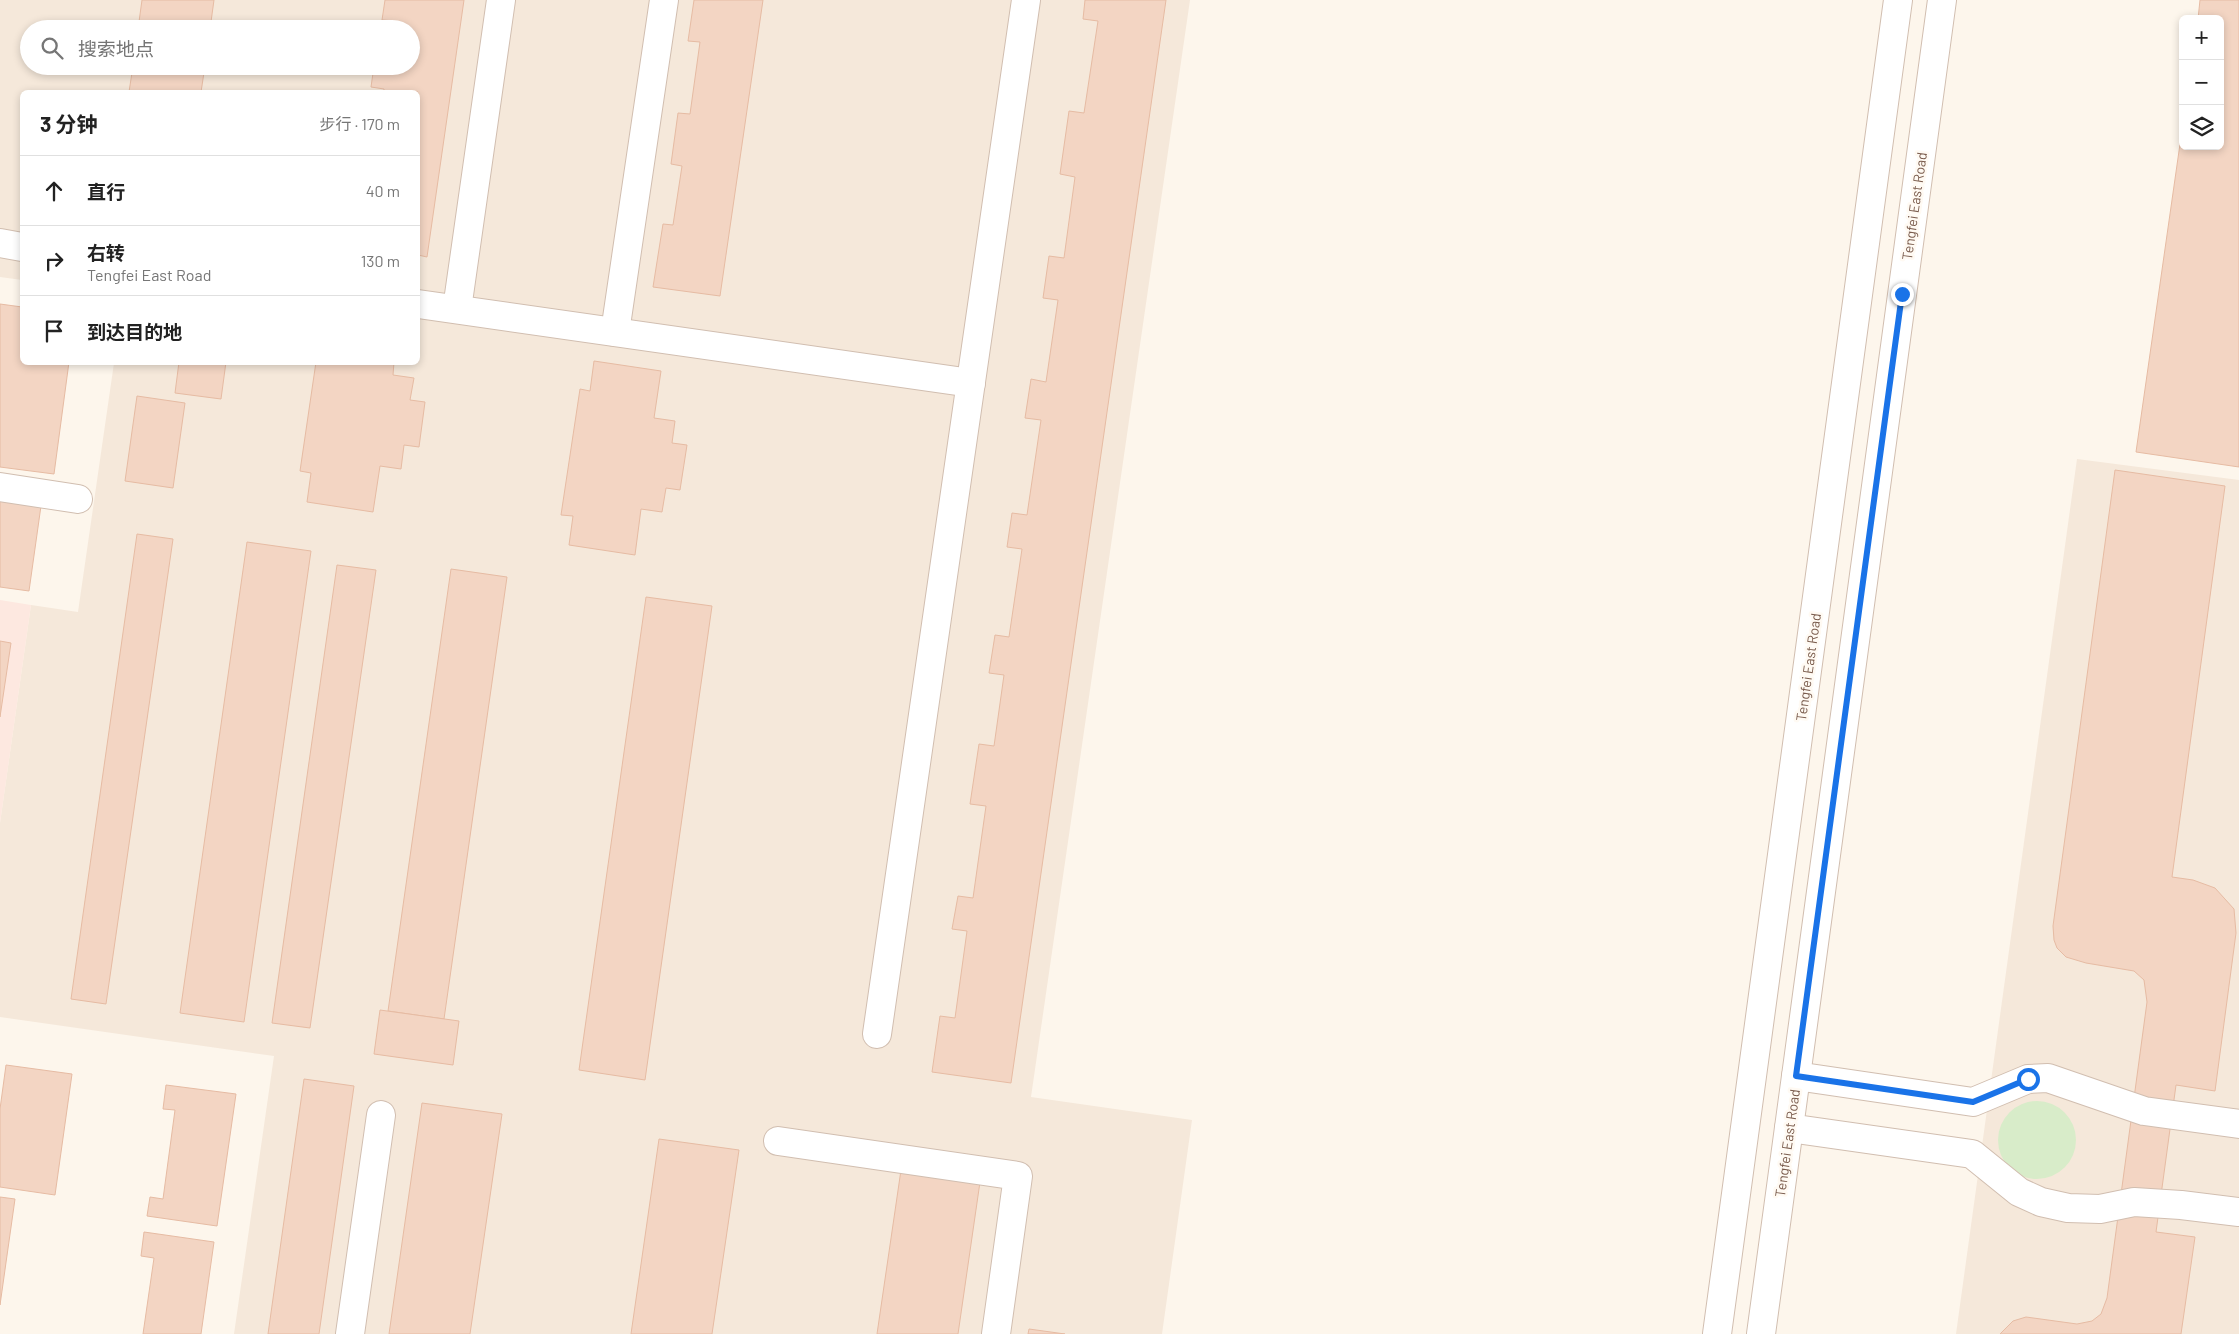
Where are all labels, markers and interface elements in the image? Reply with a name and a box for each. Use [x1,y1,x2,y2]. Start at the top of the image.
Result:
map controls [2179,15,2224,150]
button: + [2179,15,2224,60]
search box [20,20,420,75]
icon: search [38,34,66,62]
text: 搜索地点 [78,37,154,60]
button: − [2179,60,2224,105]
button: layers [2179,105,2224,150]
text: 3 分钟 [40,111,98,136]
text: 步行 · 170 m [320,114,400,133]
street label: Tengfei East Road [1898,151,1930,261]
icon: ahead [40,177,68,205]
text: 直行 [87,180,125,203]
text: 40 m [366,181,400,200]
text: 右转 [87,241,125,264]
icon: right [40,247,68,275]
text: 130 m [361,251,400,270]
text: Tengfei East Road [87,265,211,284]
route end [1891,283,1914,306]
icon: arrive [40,317,68,345]
text: 到达目的地 [87,320,182,343]
street label: Tengfei East Road [1792,612,1824,722]
route start [2017,1068,2040,1091]
street label: Tengfei East Road [1771,1088,1803,1198]

